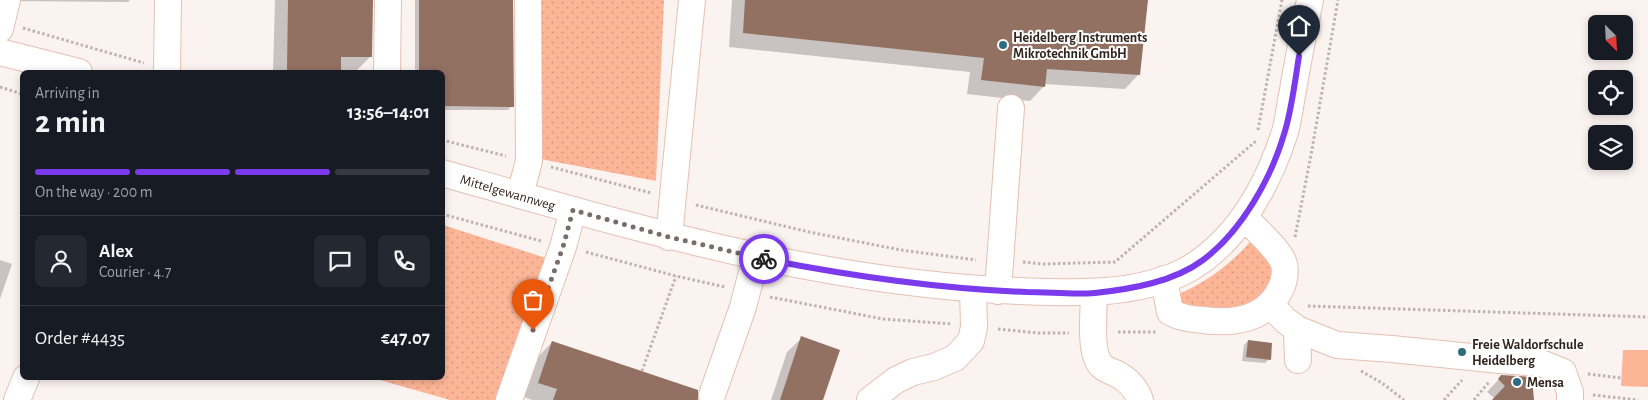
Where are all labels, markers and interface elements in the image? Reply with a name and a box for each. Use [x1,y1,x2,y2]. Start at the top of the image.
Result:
pin [1278,5,1320,56]
icon: home [1285,12,1313,40]
north arrow [1588,15,1632,60]
map controls [1588,15,1633,170]
place label: Heidelberg Instruments Mikrotechnik GmbH [1013,31,1147,61]
marker: Heidelberg Instruments Mikrotechnik GmbH [997,39,1009,51]
button: locate [1588,70,1633,115]
text: Arriving in [35,85,100,101]
text: 13:56–14:01 [347,103,430,122]
text: 2 min [35,106,106,138]
button: layers [1588,125,1633,170]
street label: Mittelgewannweg [459,173,557,213]
text: On the way · 200 m [35,184,153,200]
courier [739,234,789,284]
button: person [35,235,87,287]
button: chat [314,235,366,287]
button: phone [378,235,430,287]
text: Alex [99,242,133,261]
icon: bike [750,245,778,273]
text: Courier · 4.7 [99,264,171,280]
pin [512,279,554,330]
icon: bag [519,286,547,314]
text: Order #4435 [35,329,125,348]
text: €47.07 [381,329,430,348]
place label: Freie Waldorfschule Heidelberg [1472,338,1584,368]
marker: Freie Waldorfschule Heidelberg [1456,346,1468,358]
marker: Mensa [1511,376,1523,388]
place label: Mensa [1527,376,1564,390]

